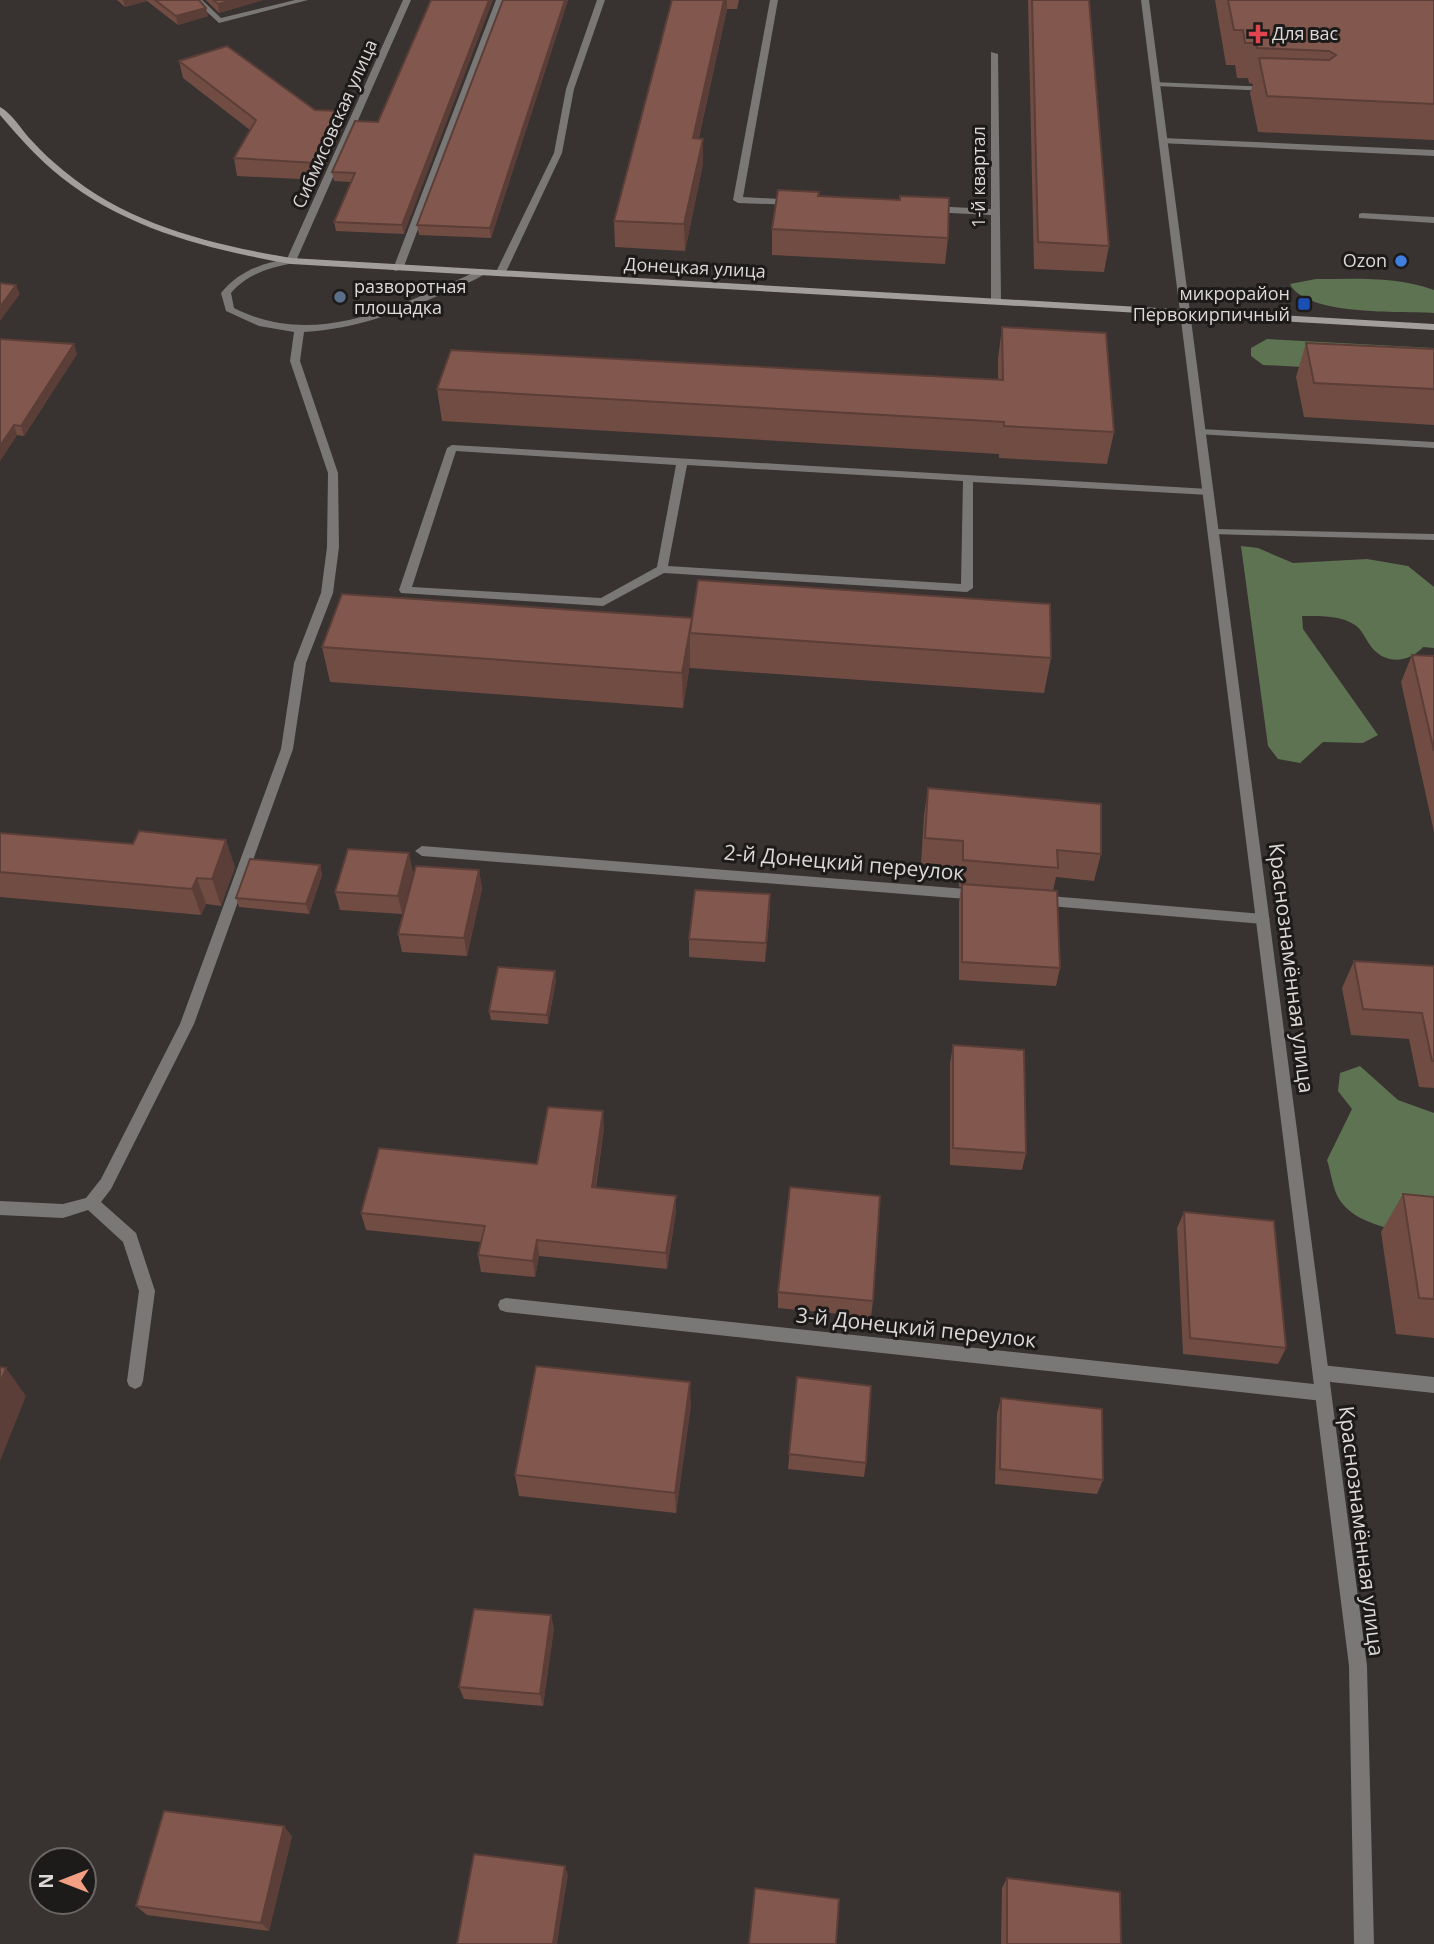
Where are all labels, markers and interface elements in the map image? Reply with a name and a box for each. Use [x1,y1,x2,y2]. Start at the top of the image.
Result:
place label: Для вас [1272,21,1339,45]
marker: Для вас [1250,26,1266,42]
street label: Сибмисовская улица [286,35,382,212]
street label: 1-й квартал [966,126,990,228]
place label: Ozon [1343,248,1387,272]
street label: Донецкая улица [624,251,767,283]
marker: Ozon [1393,253,1409,269]
place label: разворотная площадка [354,274,467,319]
place label: микрорайон Первокирпичный [1133,281,1290,326]
marker: разворотная площадка [332,289,348,305]
marker: микрорайон Первокирпичный [1296,296,1312,312]
street label: 2-й Донецкий переулок [723,838,966,886]
street label: Краснознамённая улица [1263,841,1321,1094]
street label: 3-й Донецкий переулок [795,1300,1038,1354]
street label: Краснознамённая улица [1333,1404,1391,1657]
north arrow [28,1846,98,1916]
text: N [33,1873,59,1889]

